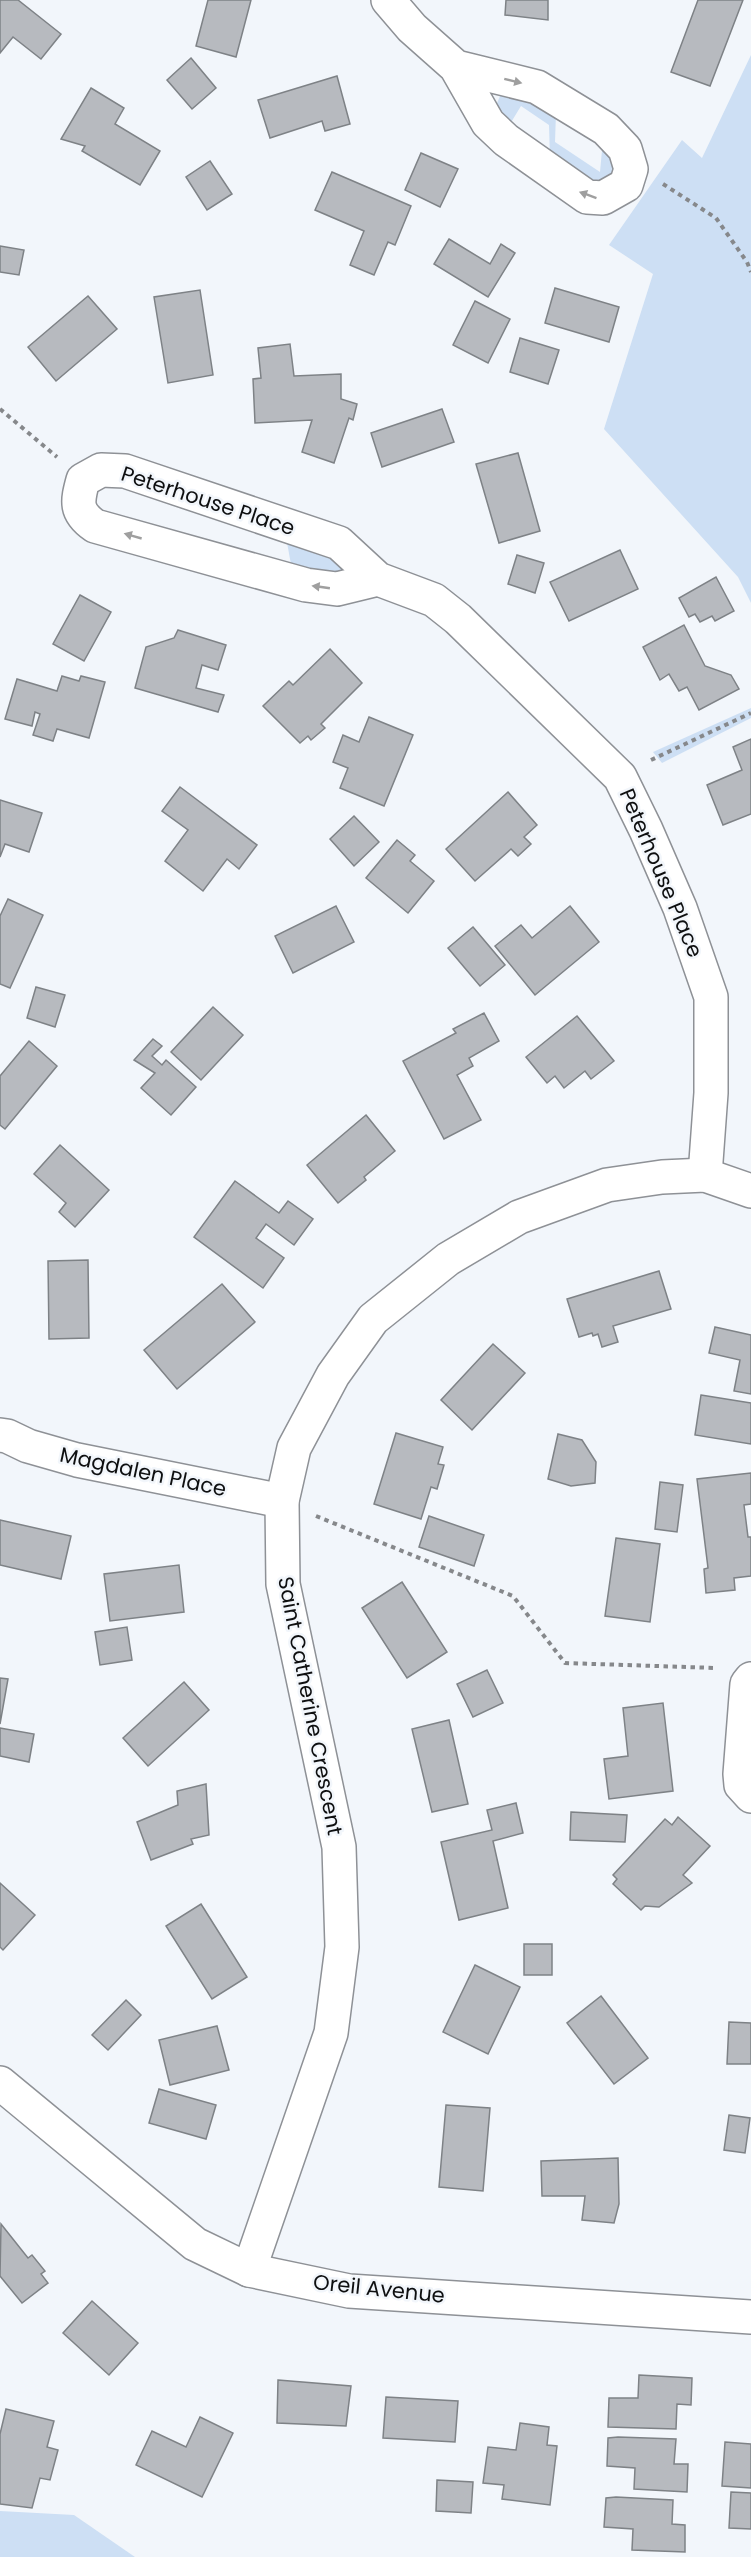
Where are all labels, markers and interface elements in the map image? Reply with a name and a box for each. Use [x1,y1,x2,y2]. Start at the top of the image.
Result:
one-way arrow [504,77,522,87]
one-way arrow [579,189,597,199]
street label: Peterhouse Place [118,459,299,542]
one-way arrow [124,531,142,541]
one-way arrow [312,583,331,592]
street label: Peterhouse Place [613,784,710,962]
street label: Magdalen Place [57,1440,229,1503]
street label: Saint Catherine Crescent [271,1574,350,1838]
street label: Oreil Avenue [312,2267,446,2310]

